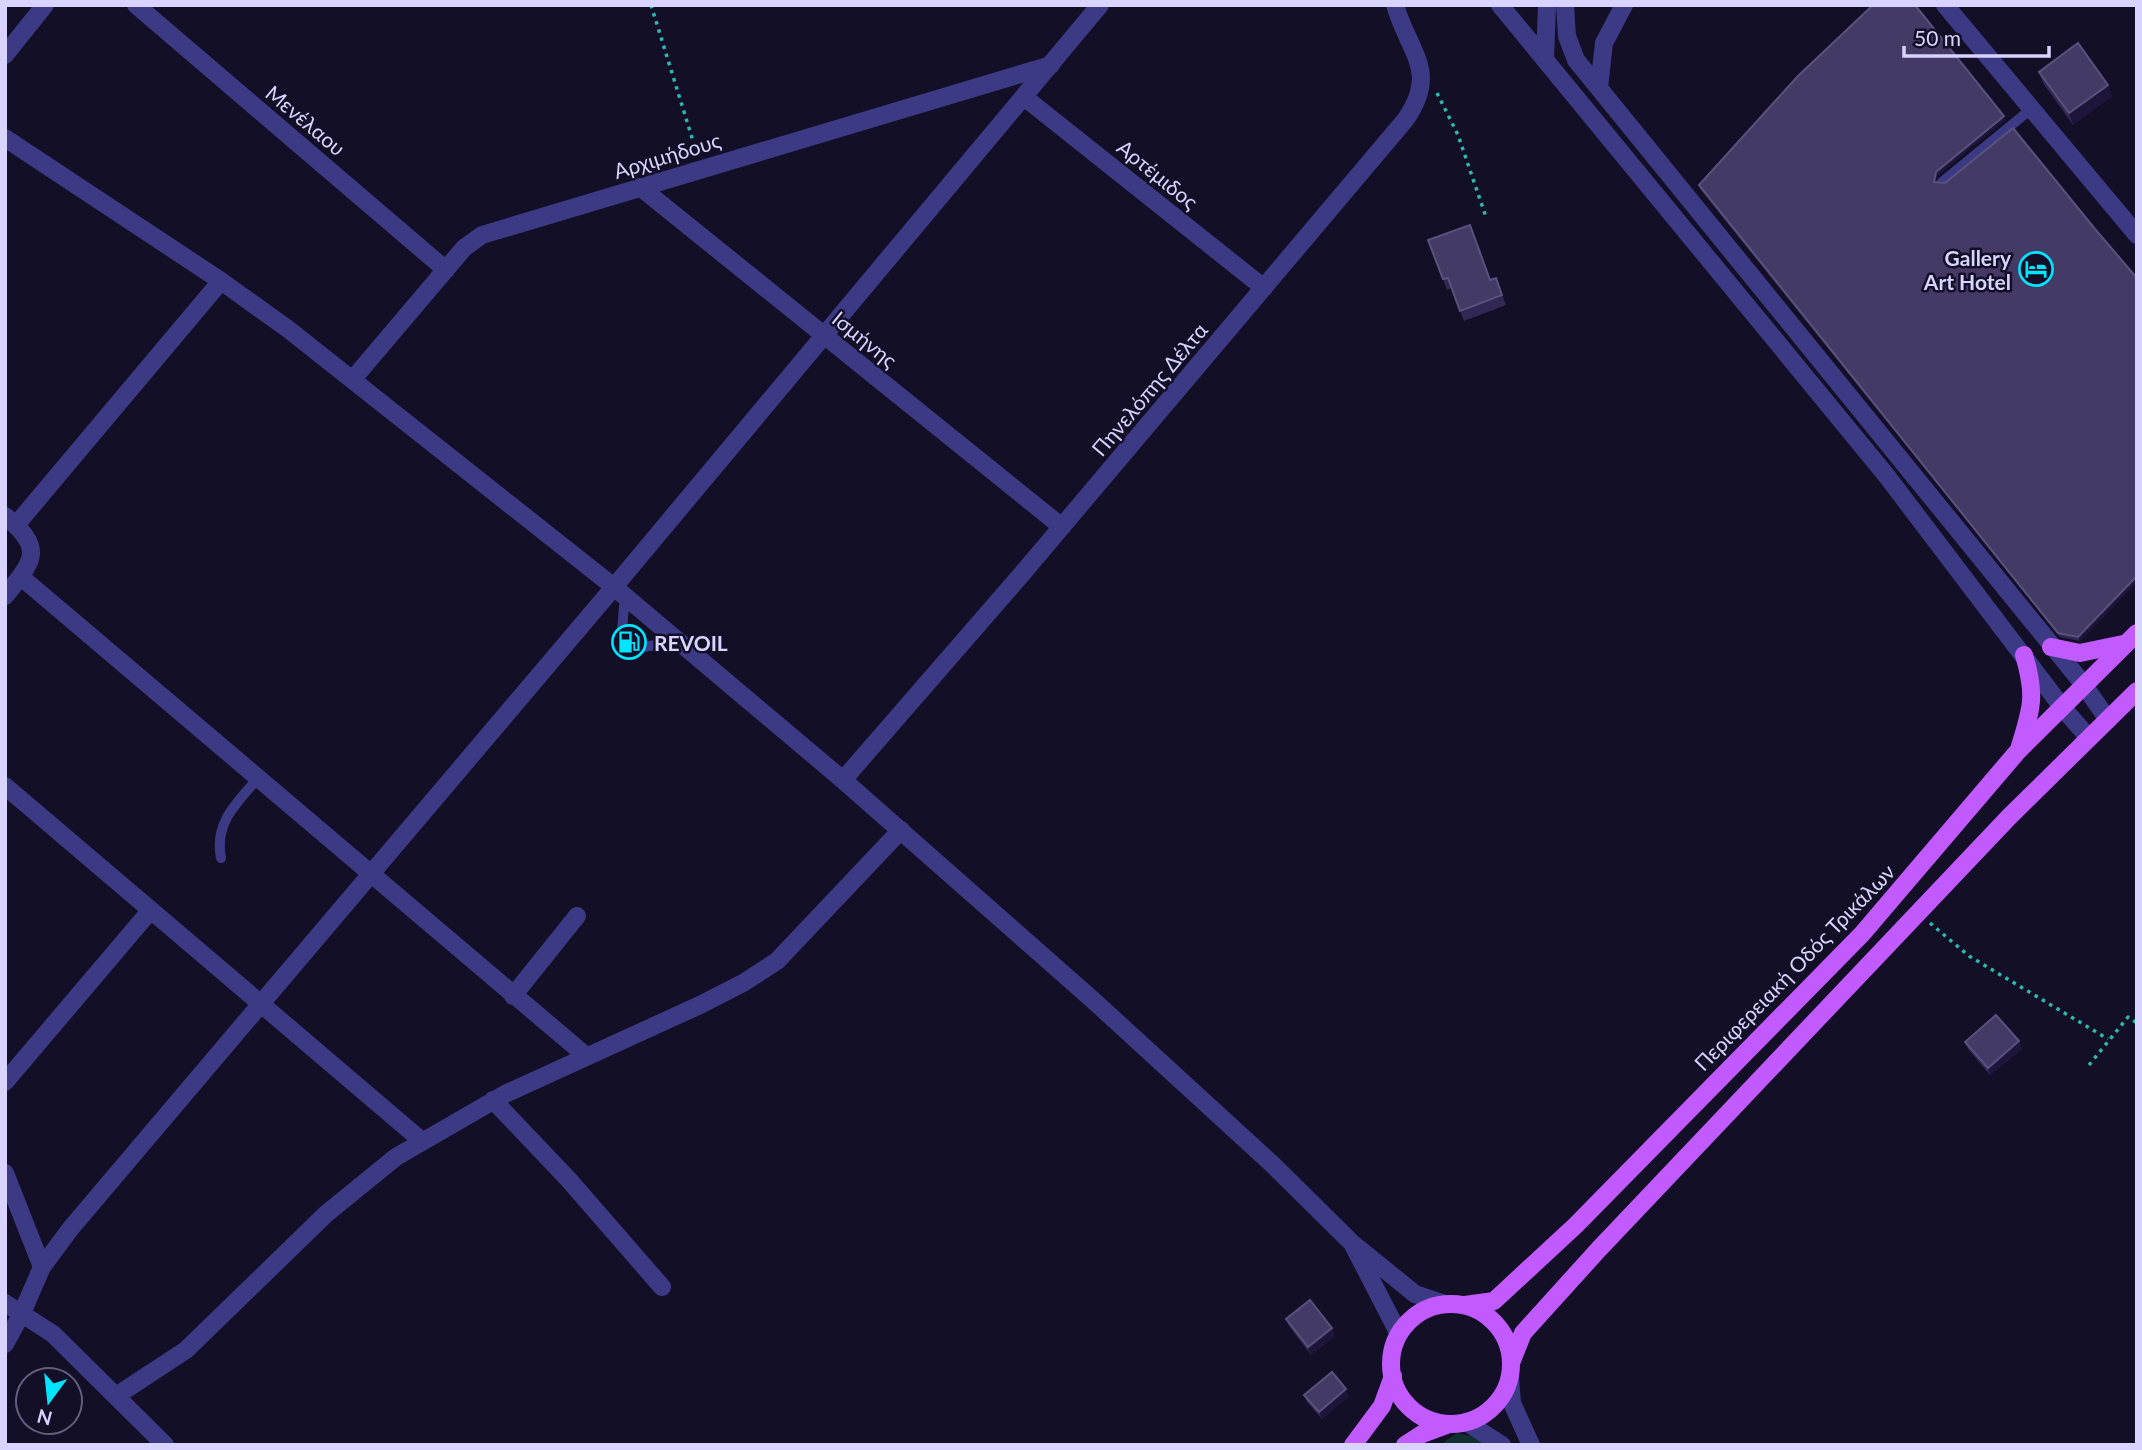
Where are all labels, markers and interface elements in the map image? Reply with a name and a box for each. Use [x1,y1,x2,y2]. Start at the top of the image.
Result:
scale bar [1904,14,2049,58]
text: 50 m [1914,25,1961,50]
street label: Μενέλαου [261,80,351,160]
street label: Αρχιμήδους [610,127,724,183]
street label: Αρτέμιδος [1113,134,1203,214]
place label: Gallery Art Hotel [1923,245,2012,294]
hotel icon: Gallery Art Hotel [2017,250,2055,288]
street label: Ισμήνης [828,306,902,373]
street label: Πηνελόπης Δέλτα [1086,317,1212,461]
fuel station icon: REVOIL [610,623,648,661]
place label: REVOIL [654,630,728,655]
street label: Περιφερειακή Οδός Τρικάλων [1689,858,1899,1075]
north arrow [14,1366,84,1436]
text: N [34,1405,55,1431]

